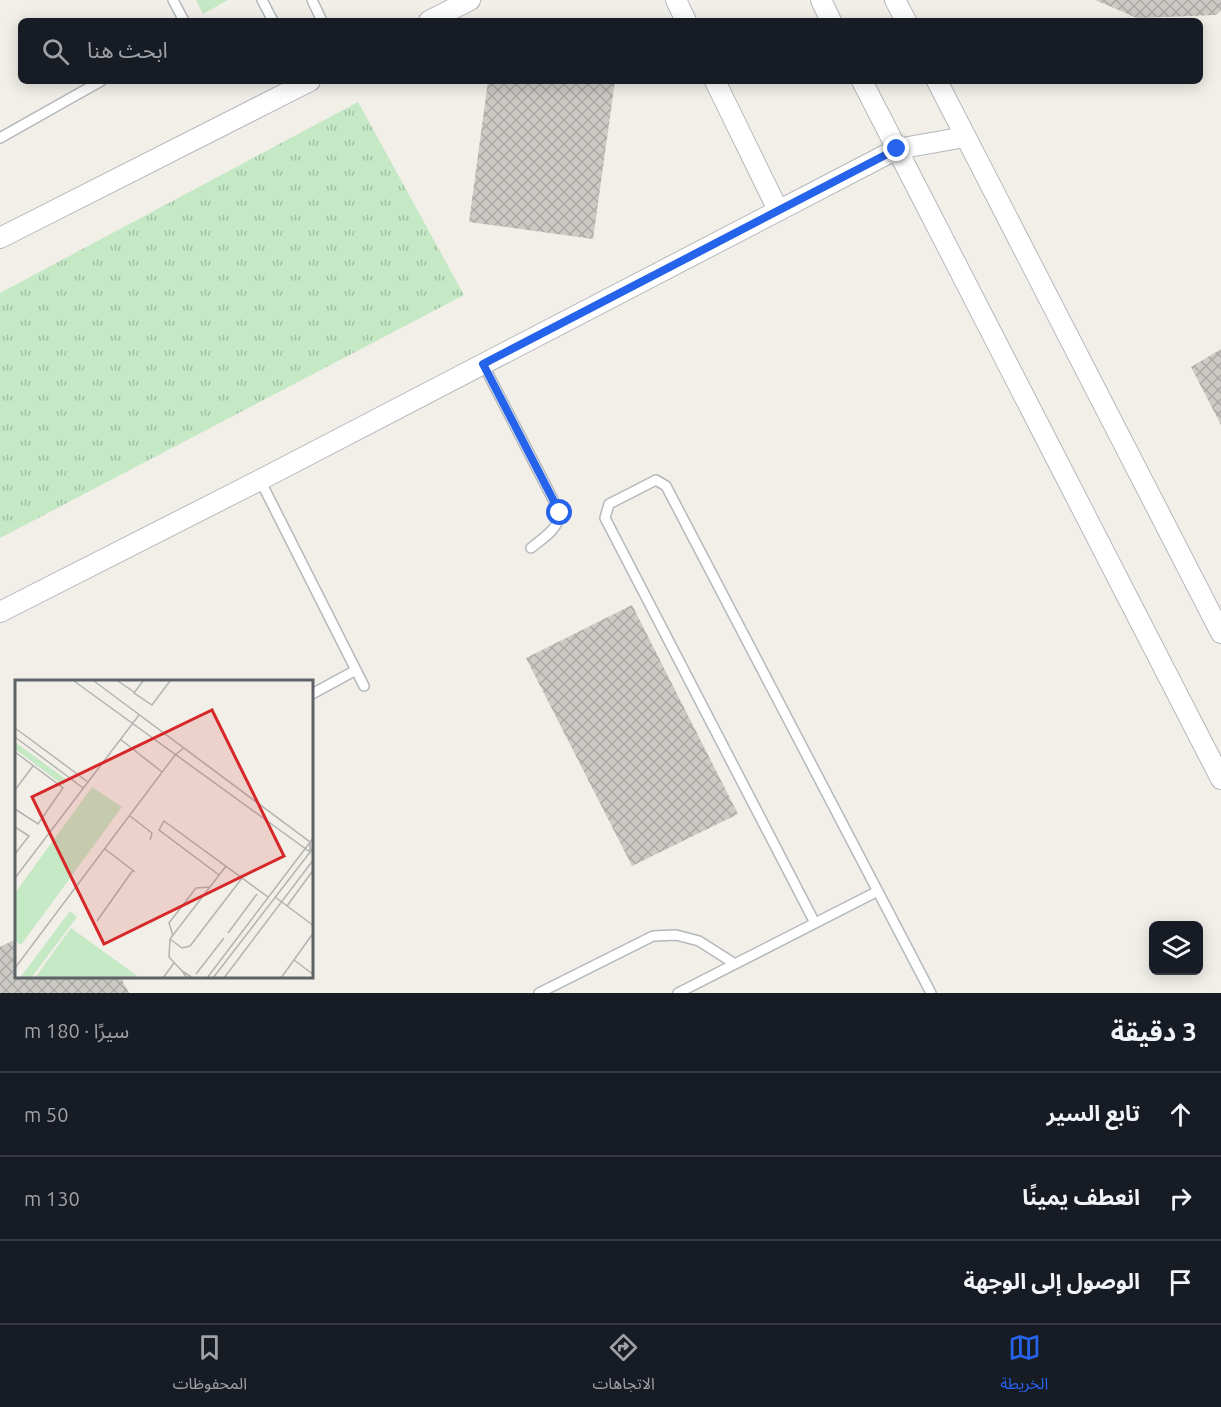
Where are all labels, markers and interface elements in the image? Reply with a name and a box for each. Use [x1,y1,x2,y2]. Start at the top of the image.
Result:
search box [18,18,1203,84]
icon: search [39,35,72,68]
text: ابحث هنا [87,37,168,62]
route end [883,135,909,161]
route start [546,499,572,525]
inset map [15,680,314,978]
map controls [1149,921,1203,975]
button: layers [1149,921,1203,975]
text: 3 دقيقة [1111,1017,1197,1046]
text: سيرًا · 180 m [24,1019,129,1042]
icon: ahead [1164,1098,1197,1131]
text: تابع السير [1047,1100,1140,1125]
text: 50 m [24,1103,68,1126]
icon: right [1164,1182,1197,1215]
text: انعطف يمينًا [1022,1184,1140,1209]
text: 130 m [24,1187,80,1210]
icon: arrive [1164,1266,1197,1299]
text: الوصول إلى الوجهة [963,1268,1140,1293]
tab: المحفوظات [173,1331,247,1401]
tab: الاتجاهات [592,1331,655,1401]
tab: الخريطة [1000,1331,1048,1401]

